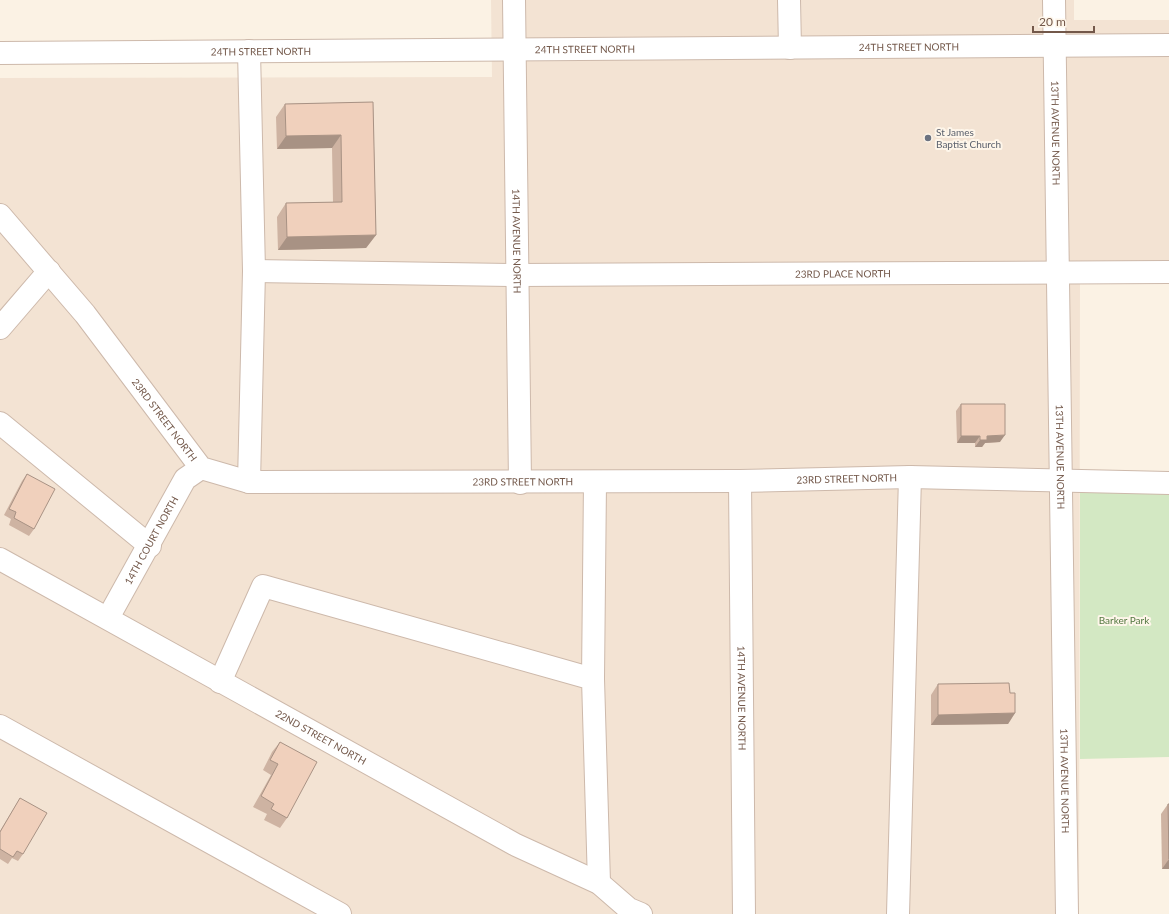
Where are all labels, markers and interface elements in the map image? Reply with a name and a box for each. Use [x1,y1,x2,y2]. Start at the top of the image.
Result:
scale bar [1033,8,1094,34]
text: 20 m [1039,14,1066,29]
street label: 24TH STREET NORTH [859,40,959,53]
street label: 24TH STREET NORTH [535,43,635,55]
street label: 24TH STREET NORTH [211,45,311,58]
street label: 13TH AVENUE NORTH [1049,81,1063,185]
place label: St James Baptist Church [936,126,1001,150]
marker: St James Baptist Church [923,133,933,143]
street label: 14TH AVENUE NORTH [510,189,524,293]
street label: 23RD PLACE NORTH [795,267,891,280]
street label: 23RD STREET NORTH [130,376,200,464]
street label: 13TH AVENUE NORTH [1054,404,1067,509]
street label: 23RD STREET NORTH [796,471,897,486]
street label: 23RD STREET NORTH [472,475,573,488]
street label: 14TH COURT NORTH [122,494,180,586]
park label: Barker Park [1099,614,1150,626]
street label: 14TH AVENUE NORTH [736,646,748,750]
street label: 22ND STREET NORTH [273,707,369,767]
street label: 13TH AVENUE NORTH [1058,728,1072,833]

